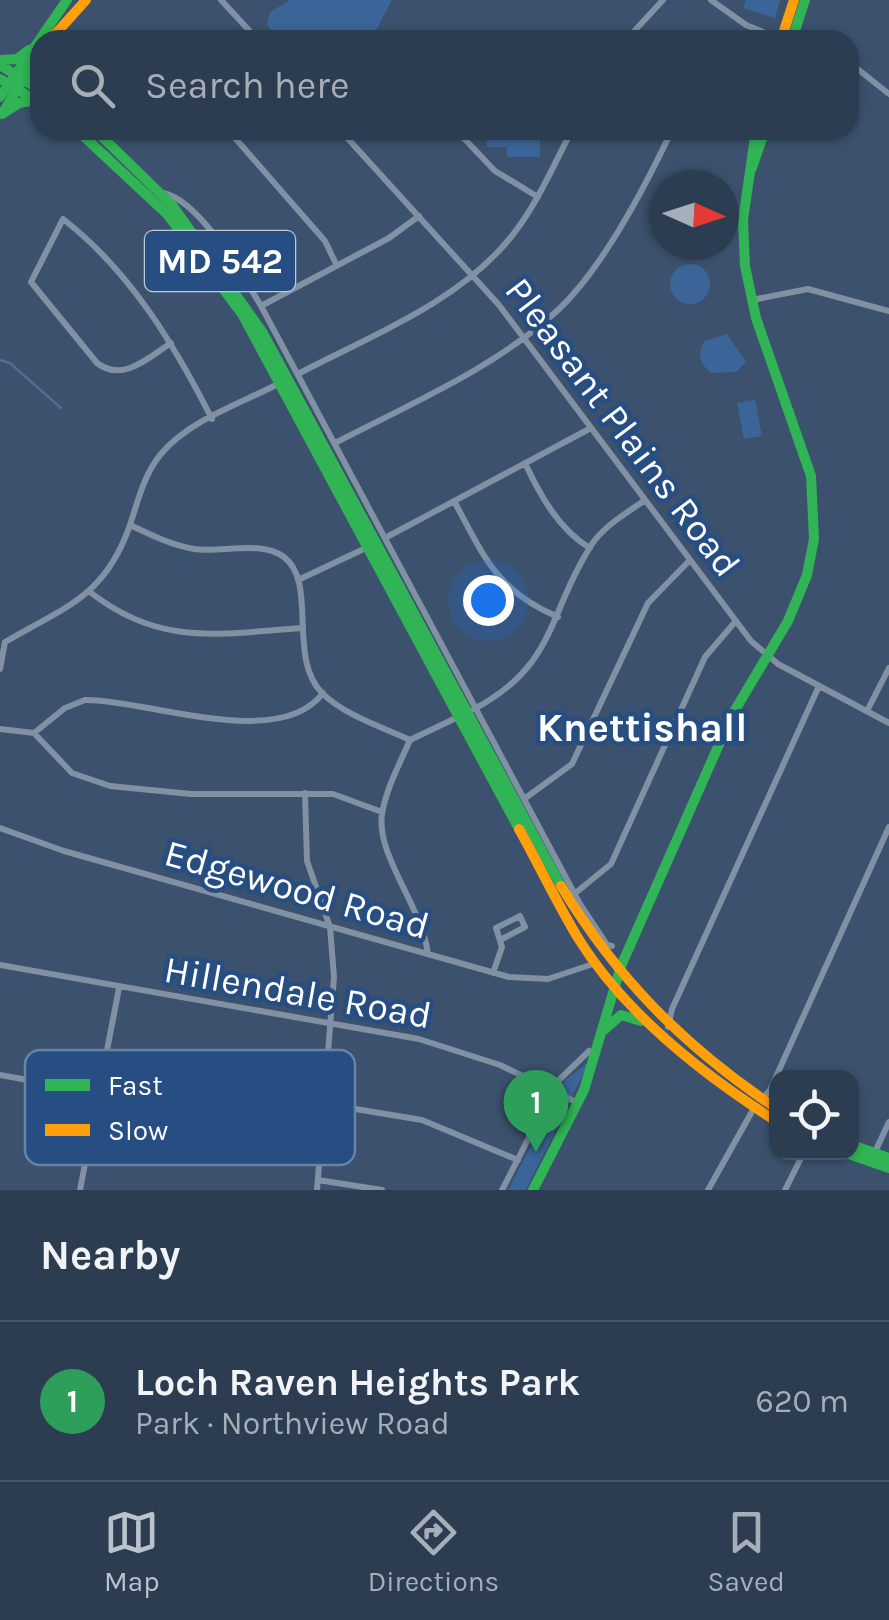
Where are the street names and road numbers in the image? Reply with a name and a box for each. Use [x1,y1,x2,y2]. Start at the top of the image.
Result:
road number: MD 542 [145,231,295,291]
street label: Pleasant Plains Road [496,269,750,586]
street label: Edgewood Road [159,830,434,949]
street label: Hillendale Road [161,947,435,1038]

